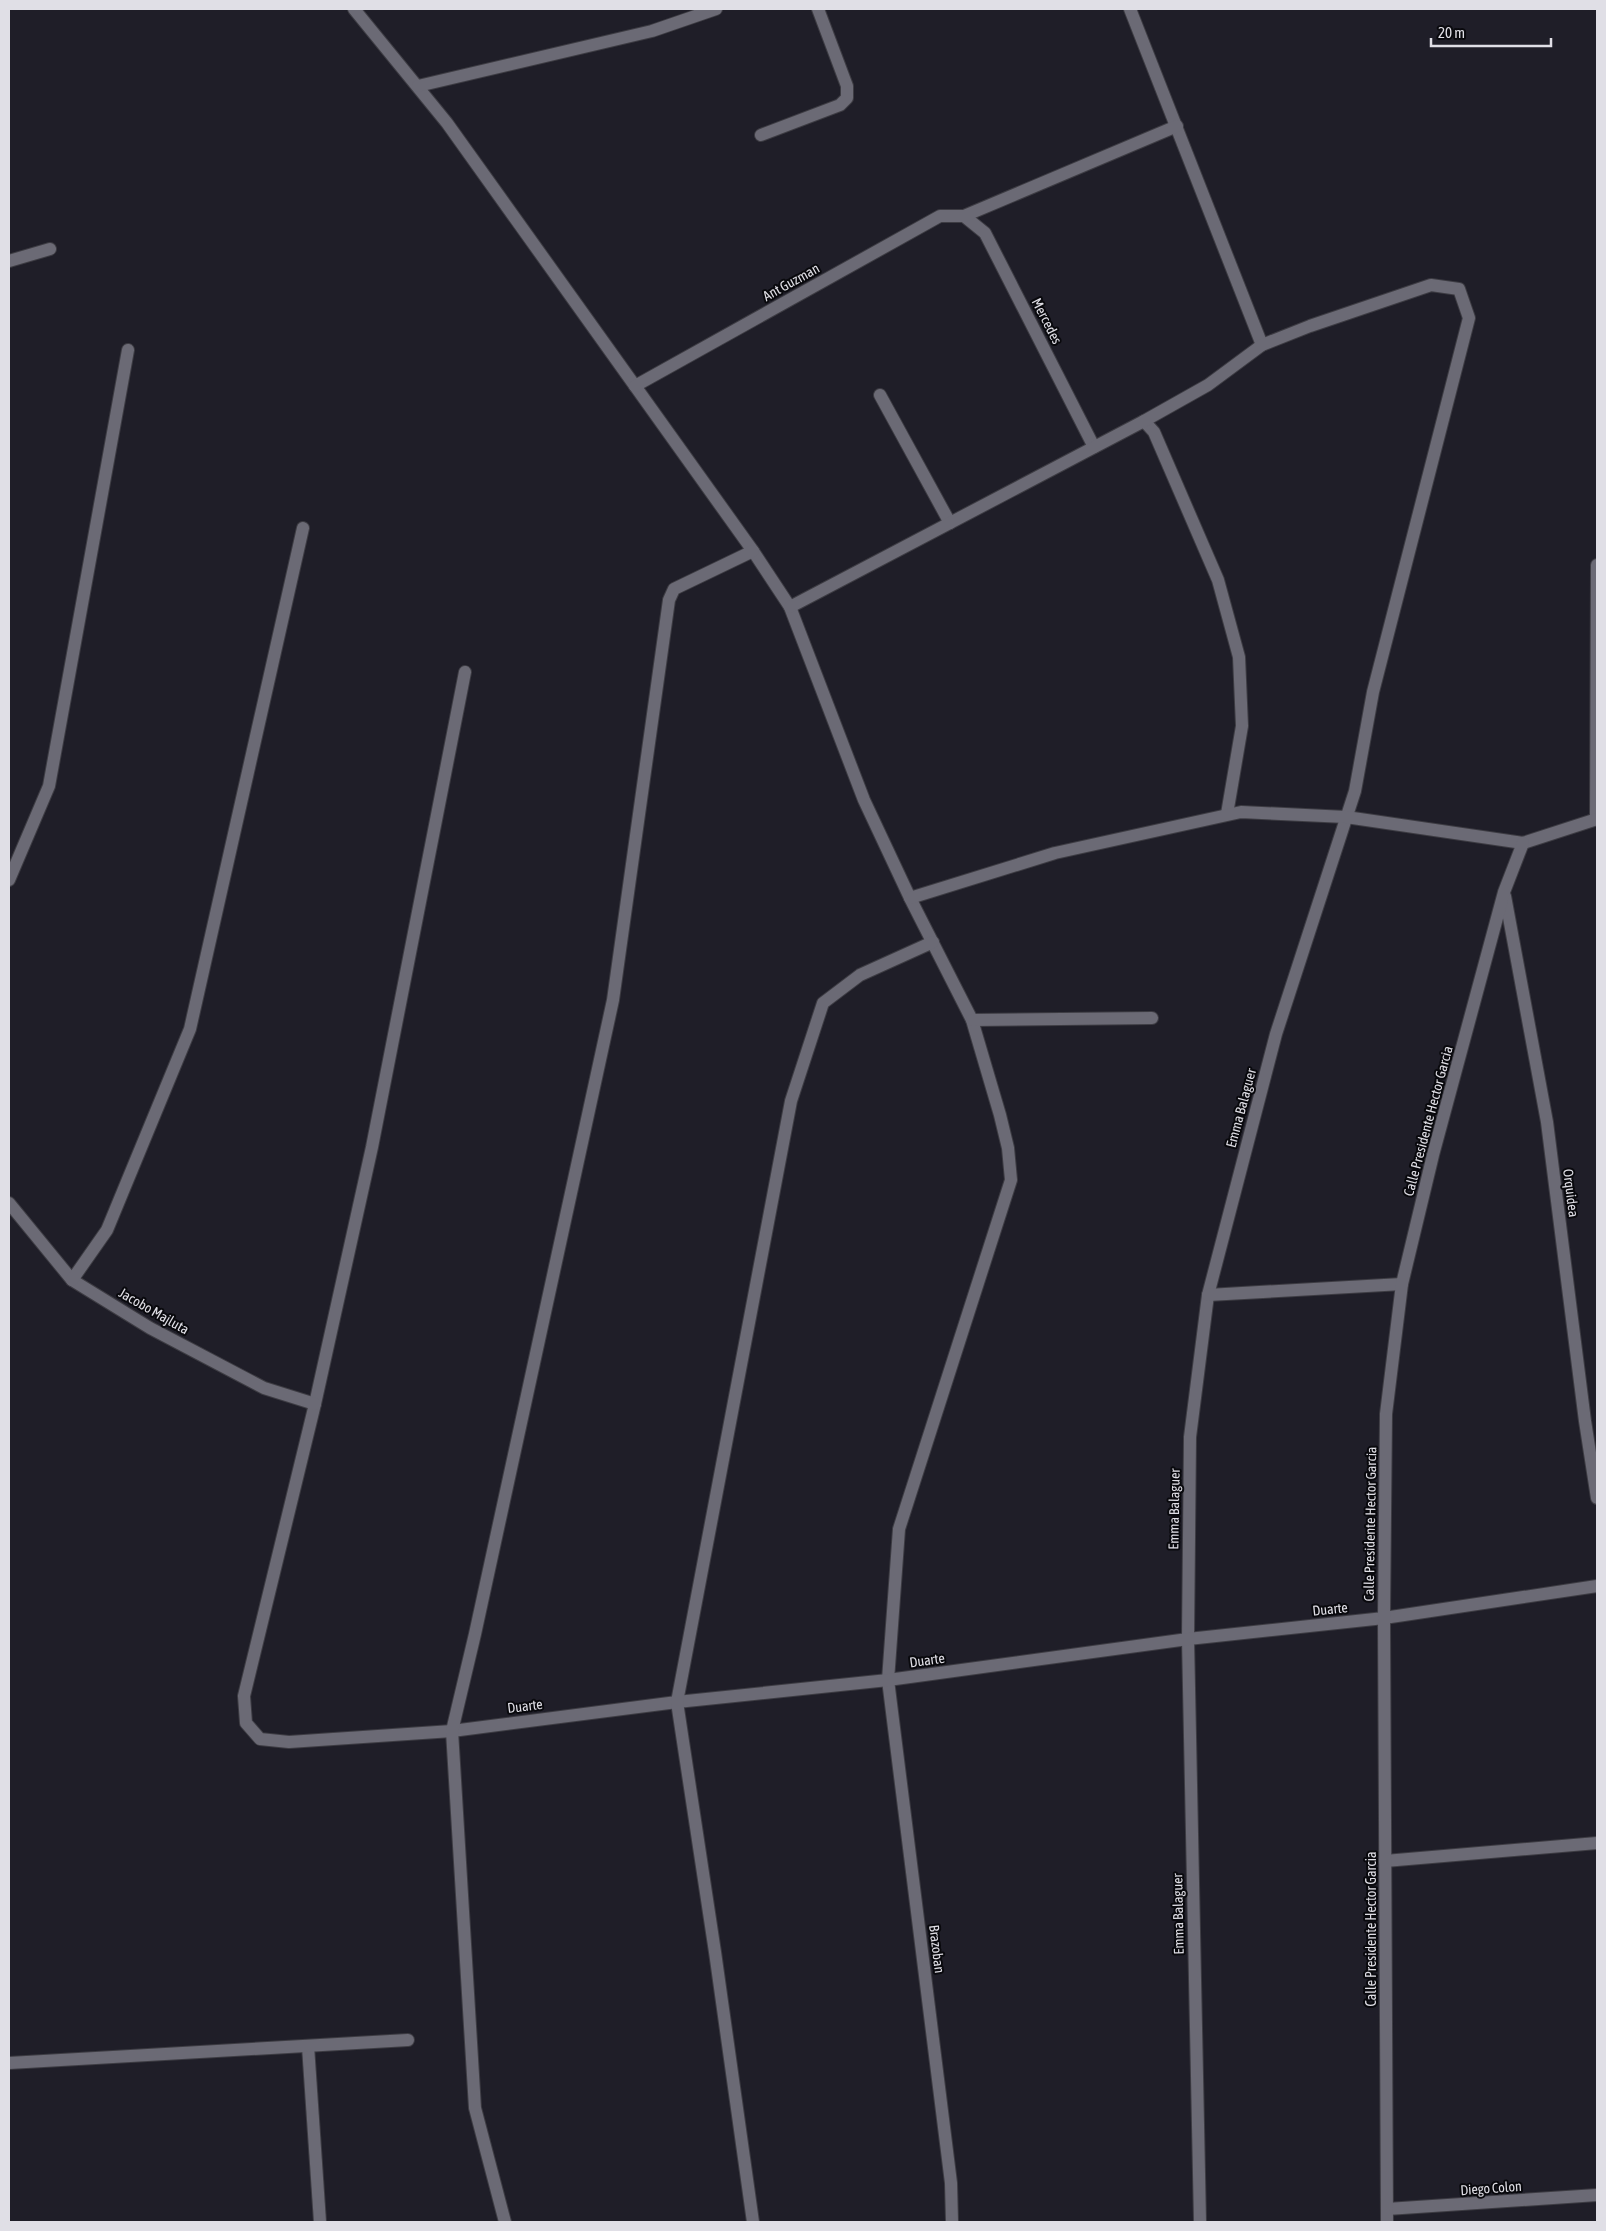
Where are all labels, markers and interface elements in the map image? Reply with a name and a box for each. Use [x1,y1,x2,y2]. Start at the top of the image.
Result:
scale bar [1431,15,1551,47]
text: 20 m [1438,24,1465,41]
street label: Ant Guzman [760,260,822,304]
street label: Mercedes [1029,295,1065,347]
street label: Calle Presidente Hector Garcia [1400,1044,1456,1198]
street label: Emma Balaguer [1223,1066,1259,1149]
street label: Orquidea [1560,1168,1582,1218]
street label: Jacobo Majluta [116,1285,192,1337]
street label: Calle Presidente Hector Garcia [1361,1446,1379,1602]
street label: Emma Balaguer [1165,1467,1183,1550]
street label: Duarte [1312,1599,1348,1619]
street label: Duarte [908,1650,946,1670]
street label: Duarte [506,1696,544,1716]
street label: Calle Presidente Hector Garcia [1363,1852,1379,2006]
street label: Emma Balaguer [1169,1872,1187,1955]
street label: Brazoban [926,1924,948,1974]
street label: Diego Colon [1460,2178,1522,2198]

